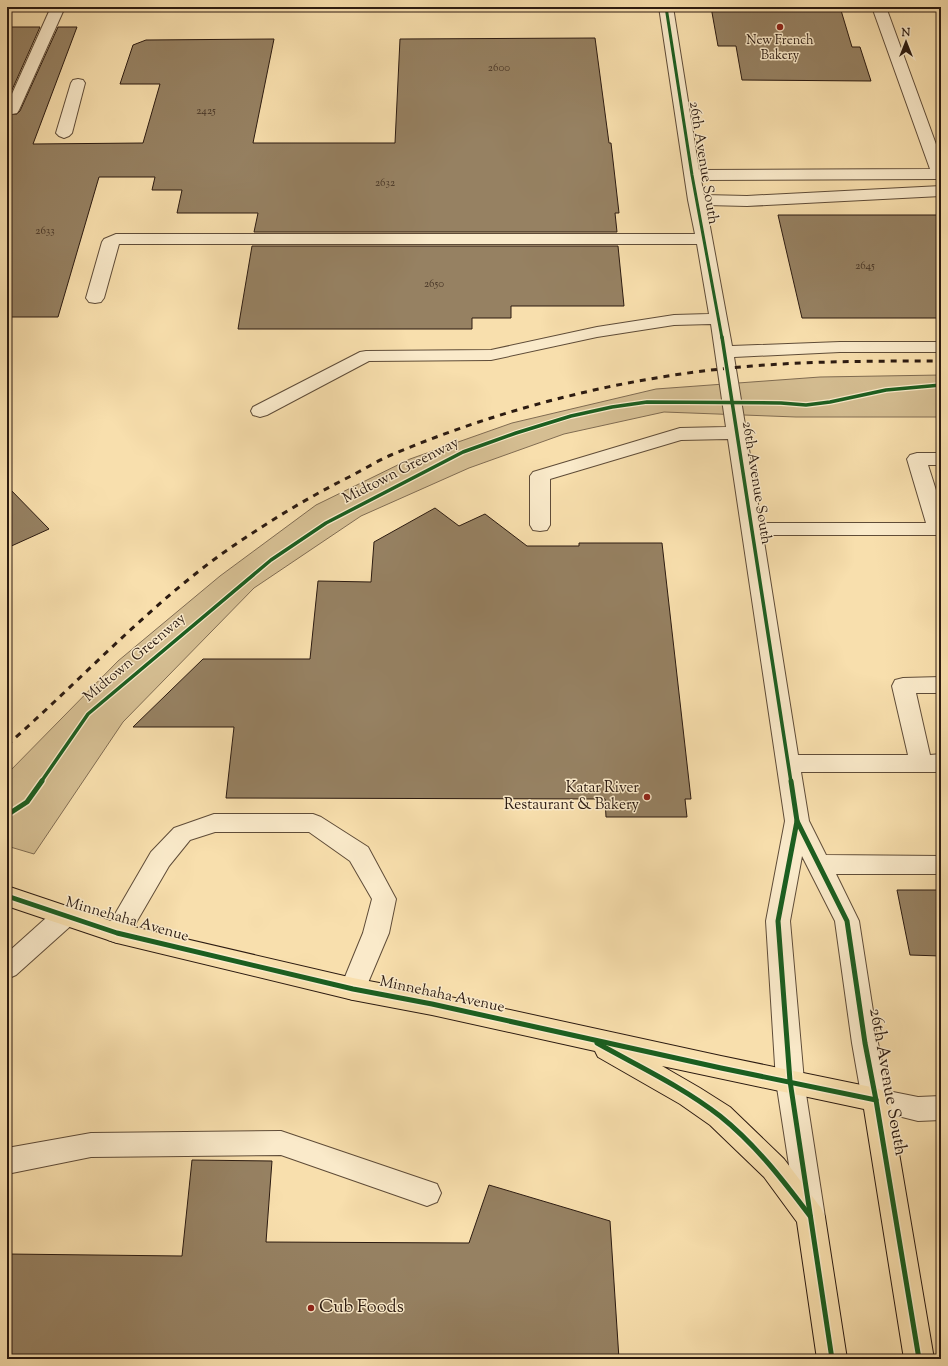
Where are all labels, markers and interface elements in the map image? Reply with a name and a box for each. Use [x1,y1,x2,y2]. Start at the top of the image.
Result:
marker: New French Bakery [775,22,785,32]
north arrow [886,22,926,62]
text: N [901,25,911,41]
place label: New French Bakery [746,32,814,65]
house number: 2600 [488,60,510,76]
street label: 26th Avenue South [683,100,723,226]
house number: 2425 [196,103,216,119]
house number: 2632 [375,175,395,191]
house number: 2633 [35,223,55,239]
house number: 2645 [855,258,875,274]
house number: 2650 [424,276,444,292]
street label: 26th Avenue South [736,420,776,546]
street label: Midtown Greenway [339,432,463,509]
street label: Midtown Greenway [79,608,191,707]
place label: Katar River Restaurant & Bakery [504,778,640,816]
marker: Katar River Restaurant & Bakery [642,792,652,802]
street label: Minnehaha Avenue [63,892,191,948]
street label: Minnehaha Avenue [378,971,506,1019]
street label: 26th Avenue South [861,1006,913,1158]
place label: Cub Foods [319,1295,404,1321]
marker: Cub Foods [306,1303,316,1313]

